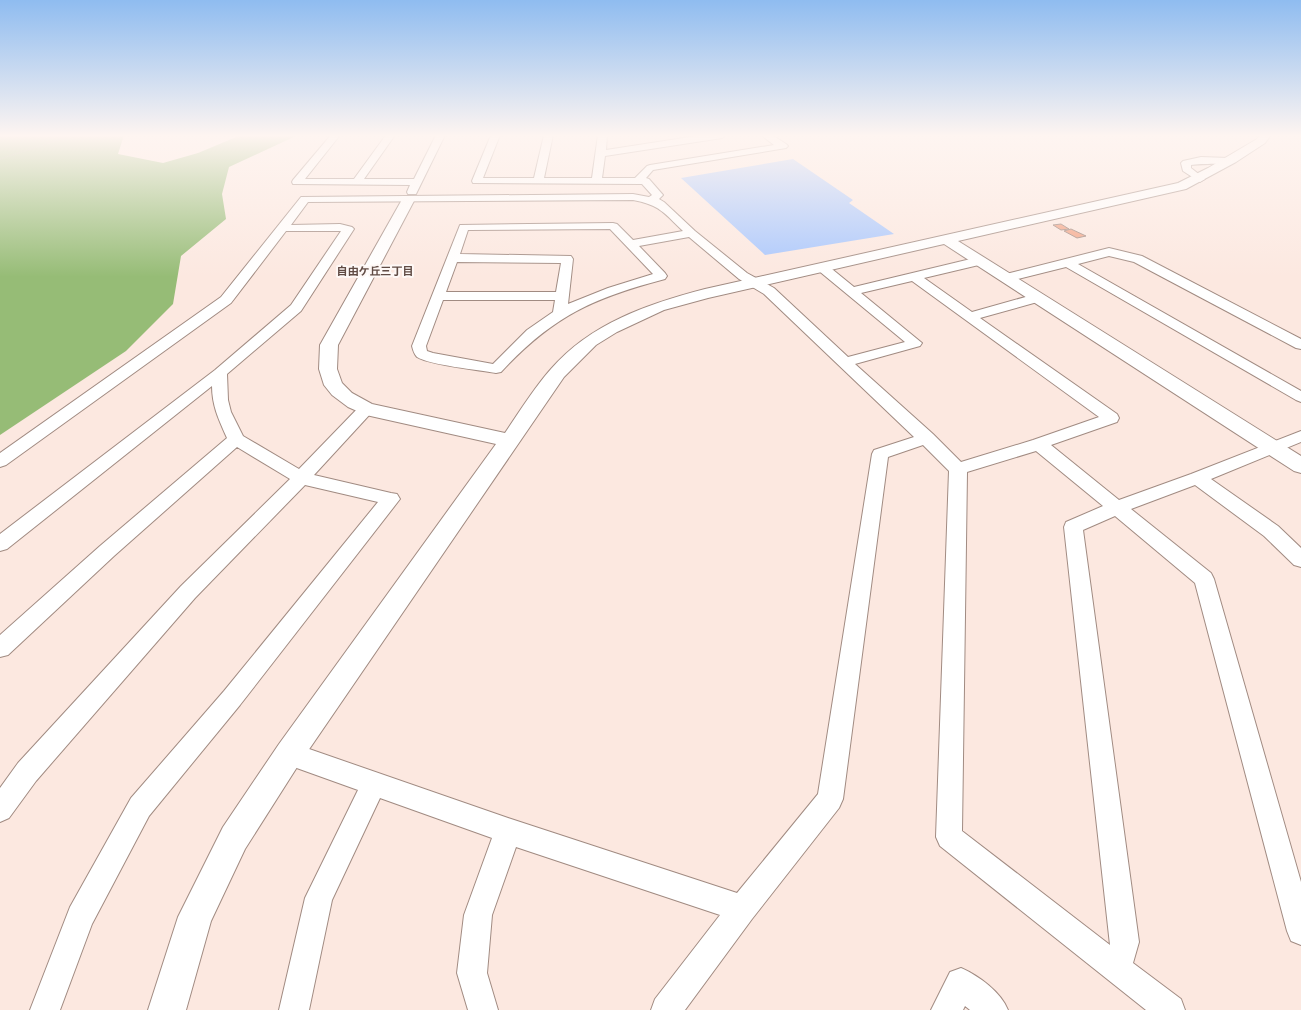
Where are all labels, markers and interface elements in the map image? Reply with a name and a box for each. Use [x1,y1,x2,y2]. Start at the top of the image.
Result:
district label: 自由ケ丘三丁目 [337,264,414,277]

